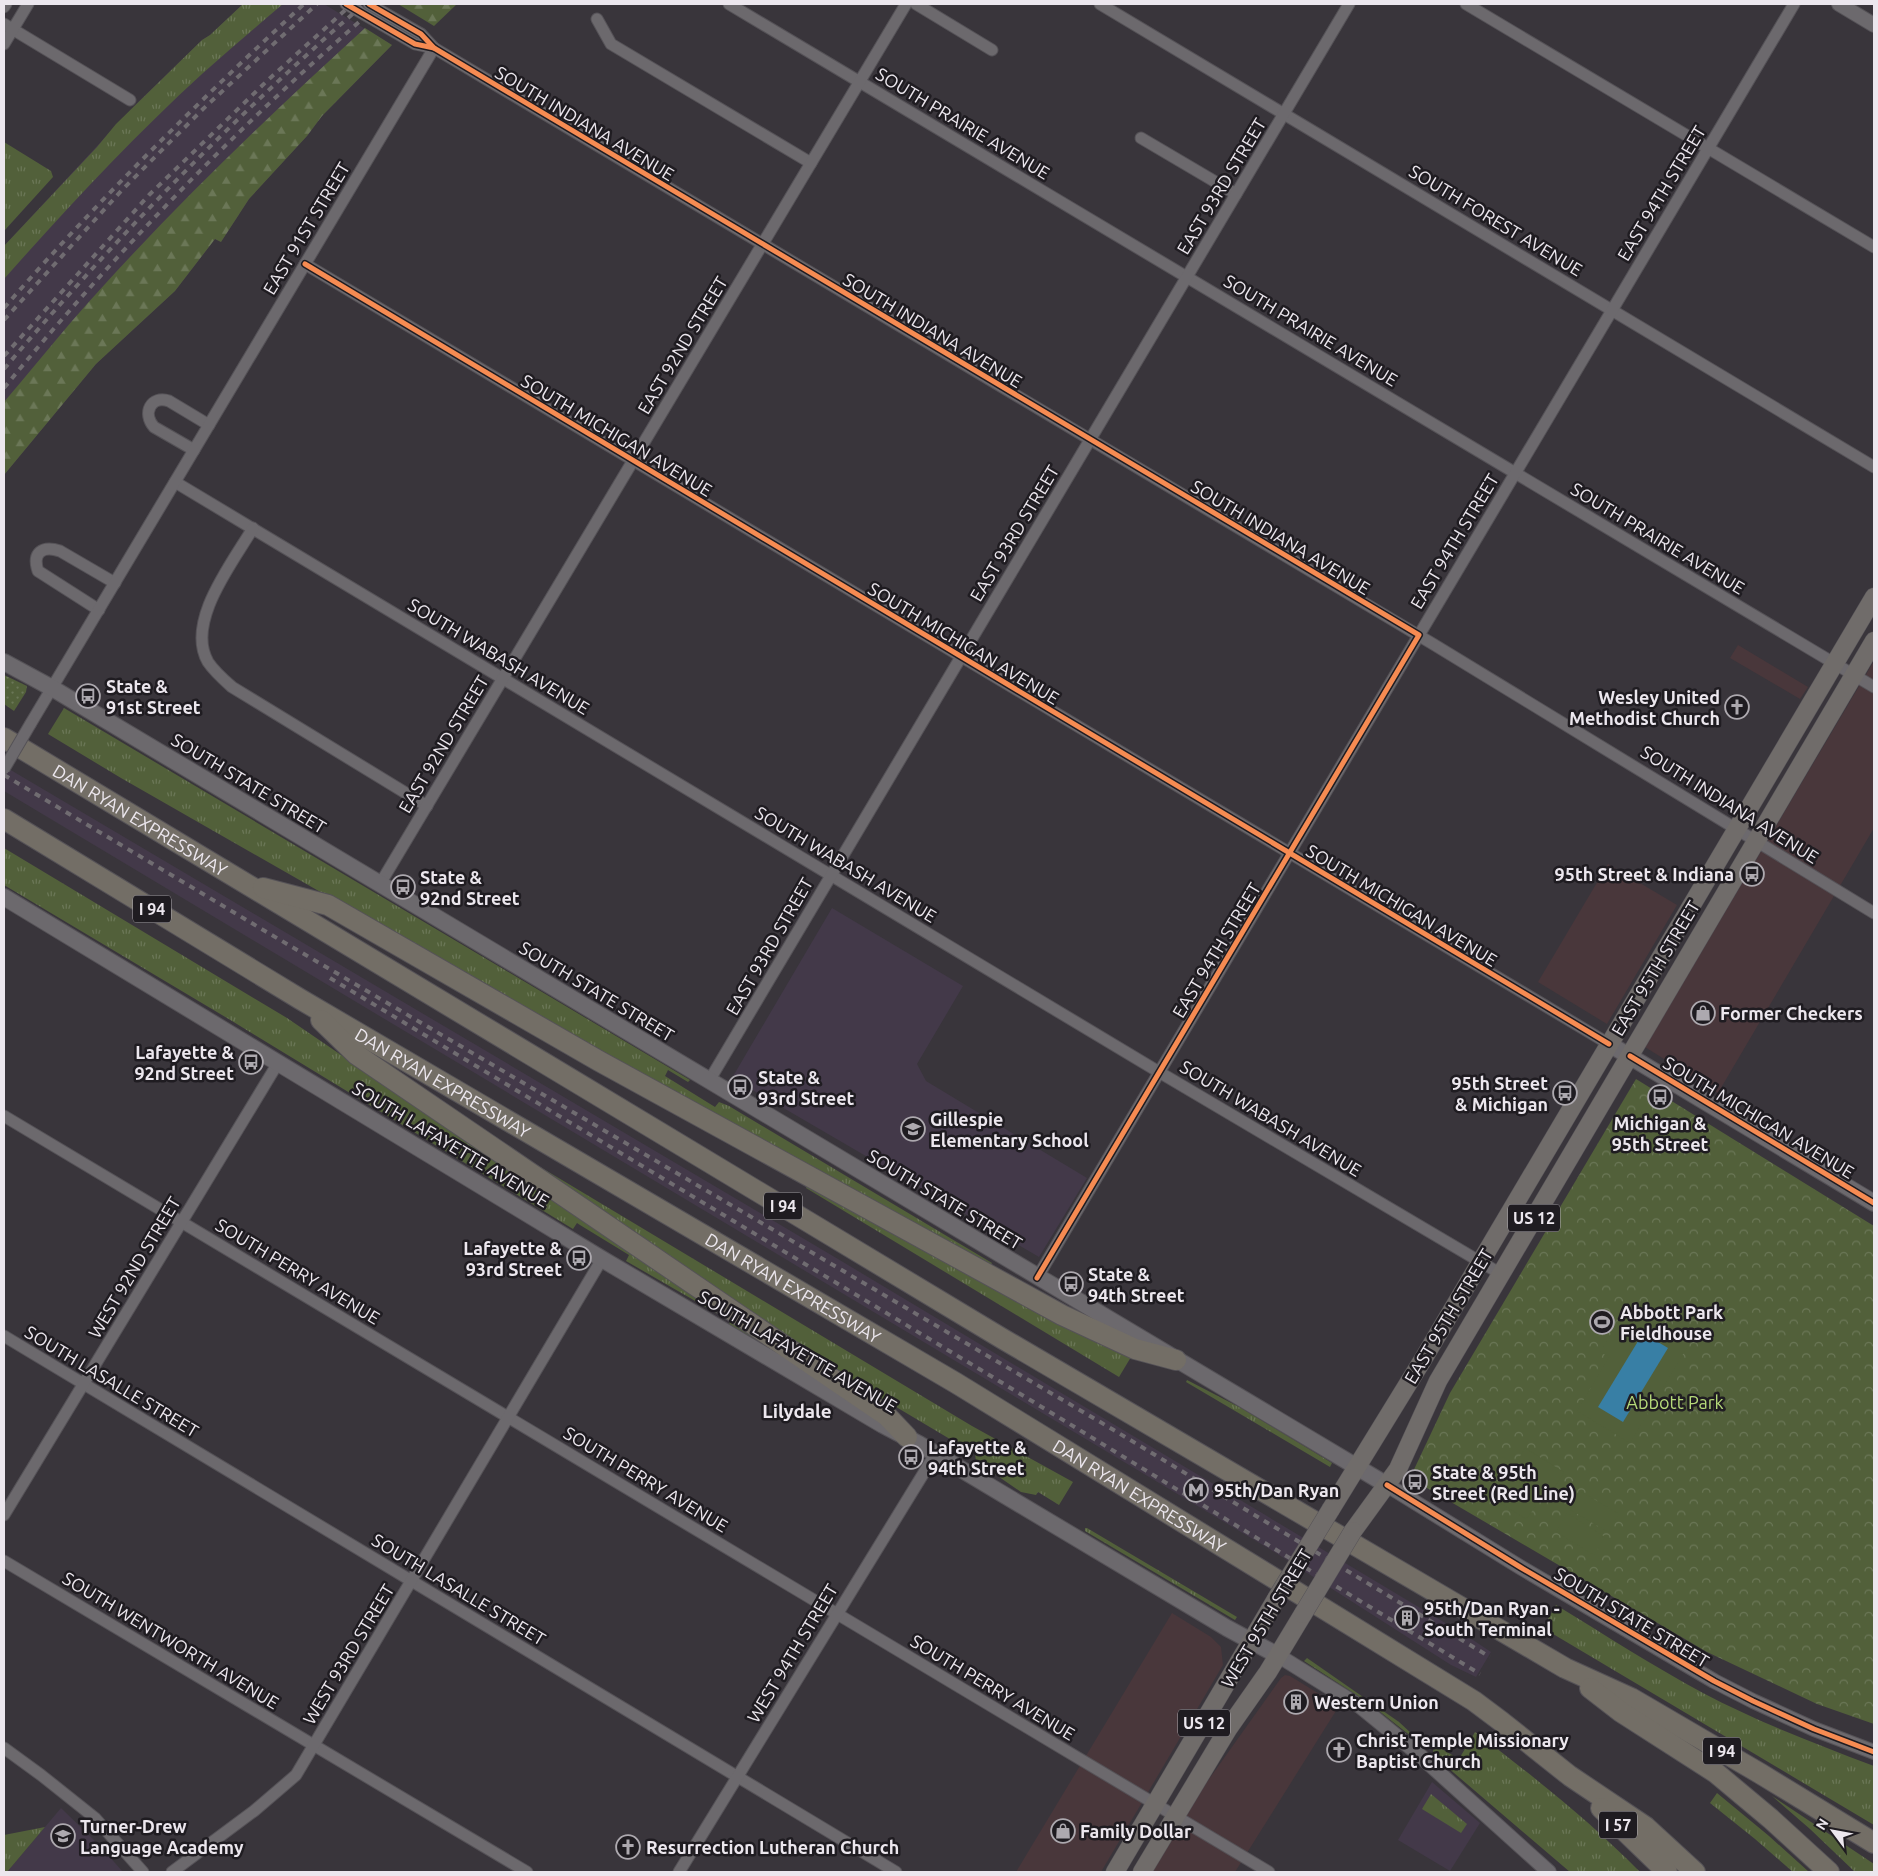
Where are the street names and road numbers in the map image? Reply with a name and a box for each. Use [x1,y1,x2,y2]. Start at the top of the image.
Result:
street label: SOUTH INDIANA AVENUE [492,62,678,184]
street label: SOUTH PRAIRIE AVENUE [873,63,1053,183]
street label: EAST 93RD STREET [1172,114,1270,258]
street label: EAST 94TH STREET [1613,122,1709,264]
street label: EAST 91ST STREET [259,158,353,298]
street label: SOUTH FOREST AVENUE [1406,160,1586,280]
street label: SOUTH INDIANA AVENUE [840,269,1026,391]
street label: SOUTH PRAIRIE AVENUE [1221,270,1401,390]
street label: EAST 92ND STREET [633,273,731,417]
street label: SOUTH MICHIGAN AVENUE [518,370,716,500]
street label: EAST 93RD STREET [965,461,1063,605]
street label: EAST 94TH STREET [1406,470,1502,612]
street label: SOUTH INDIANA AVENUE [1188,476,1374,598]
street label: SOUTH PRAIRIE AVENUE [1568,478,1748,598]
street label: SOUTH MICHIGAN AVENUE [865,578,1063,708]
street label: SOUTH WABASH AVENUE [405,594,593,718]
street label: EAST 92ND STREET [394,672,492,816]
street label: SOUTH STATE STREET [168,729,330,837]
street label: SOUTH INDIANA AVENUE [1638,741,1822,867]
street label: DAN RYAN EXPRESSWAY [50,760,231,880]
street label: SOUTH WABASH AVENUE [752,802,940,926]
street label: SOUTH MICHIGAN AVENUE [1303,840,1501,970]
street label: EAST 93RD STREET [722,874,816,1018]
street label: EAST 94TH STREET [1168,879,1264,1021]
road number: I 94 [133,896,171,922]
street label: EAST 95TH STREET [1607,897,1703,1039]
street label: SOUTH STATE STREET [516,937,678,1045]
street label: DAN RYAN EXPRESSWAY [352,1024,535,1142]
street label: SOUTH MICHIGAN AVENUE [1660,1052,1858,1182]
street label: SOUTH WABASH AVENUE [1177,1056,1365,1180]
street label: SOUTH LAFAYETTE AVENUE [349,1077,553,1211]
street label: SOUTH STATE STREET [864,1145,1026,1253]
road number: I 94 [764,1192,802,1220]
street label: WEST 92ND STREET [84,1193,184,1341]
road number: US 12 [1508,1204,1560,1232]
street label: SOUTH PERRY AVENUE [212,1214,384,1328]
street label: DAN RYAN EXPRESSWAY [702,1229,885,1347]
street label: EAST 95TH STREET [1400,1245,1496,1387]
street label: SOUTH LAFAYETTE AVENUE [695,1286,901,1416]
street label: SOUTH LASALLE STREET [22,1321,202,1441]
street label: SOUTH PERRY AVENUE [560,1422,732,1536]
street label: DAN RYAN EXPRESSWAY [1049,1435,1230,1557]
street label: SOUTH LASALLE STREET [369,1529,549,1649]
street label: WEST 95TH STREET [1217,1545,1315,1691]
street label: SOUTH STATE STREET [1551,1563,1713,1671]
street label: SOUTH WENTWORTH AVENUE [59,1567,283,1713]
street label: WEST 94TH STREET [743,1580,841,1726]
street label: WEST 93RD STREET [298,1581,398,1727]
street label: SOUTH PERRY AVENUE [907,1630,1079,1744]
road number: US 12 [1178,1710,1230,1736]
road number: I 94 [1703,1738,1741,1764]
road number: I 57 [1599,1812,1637,1838]

